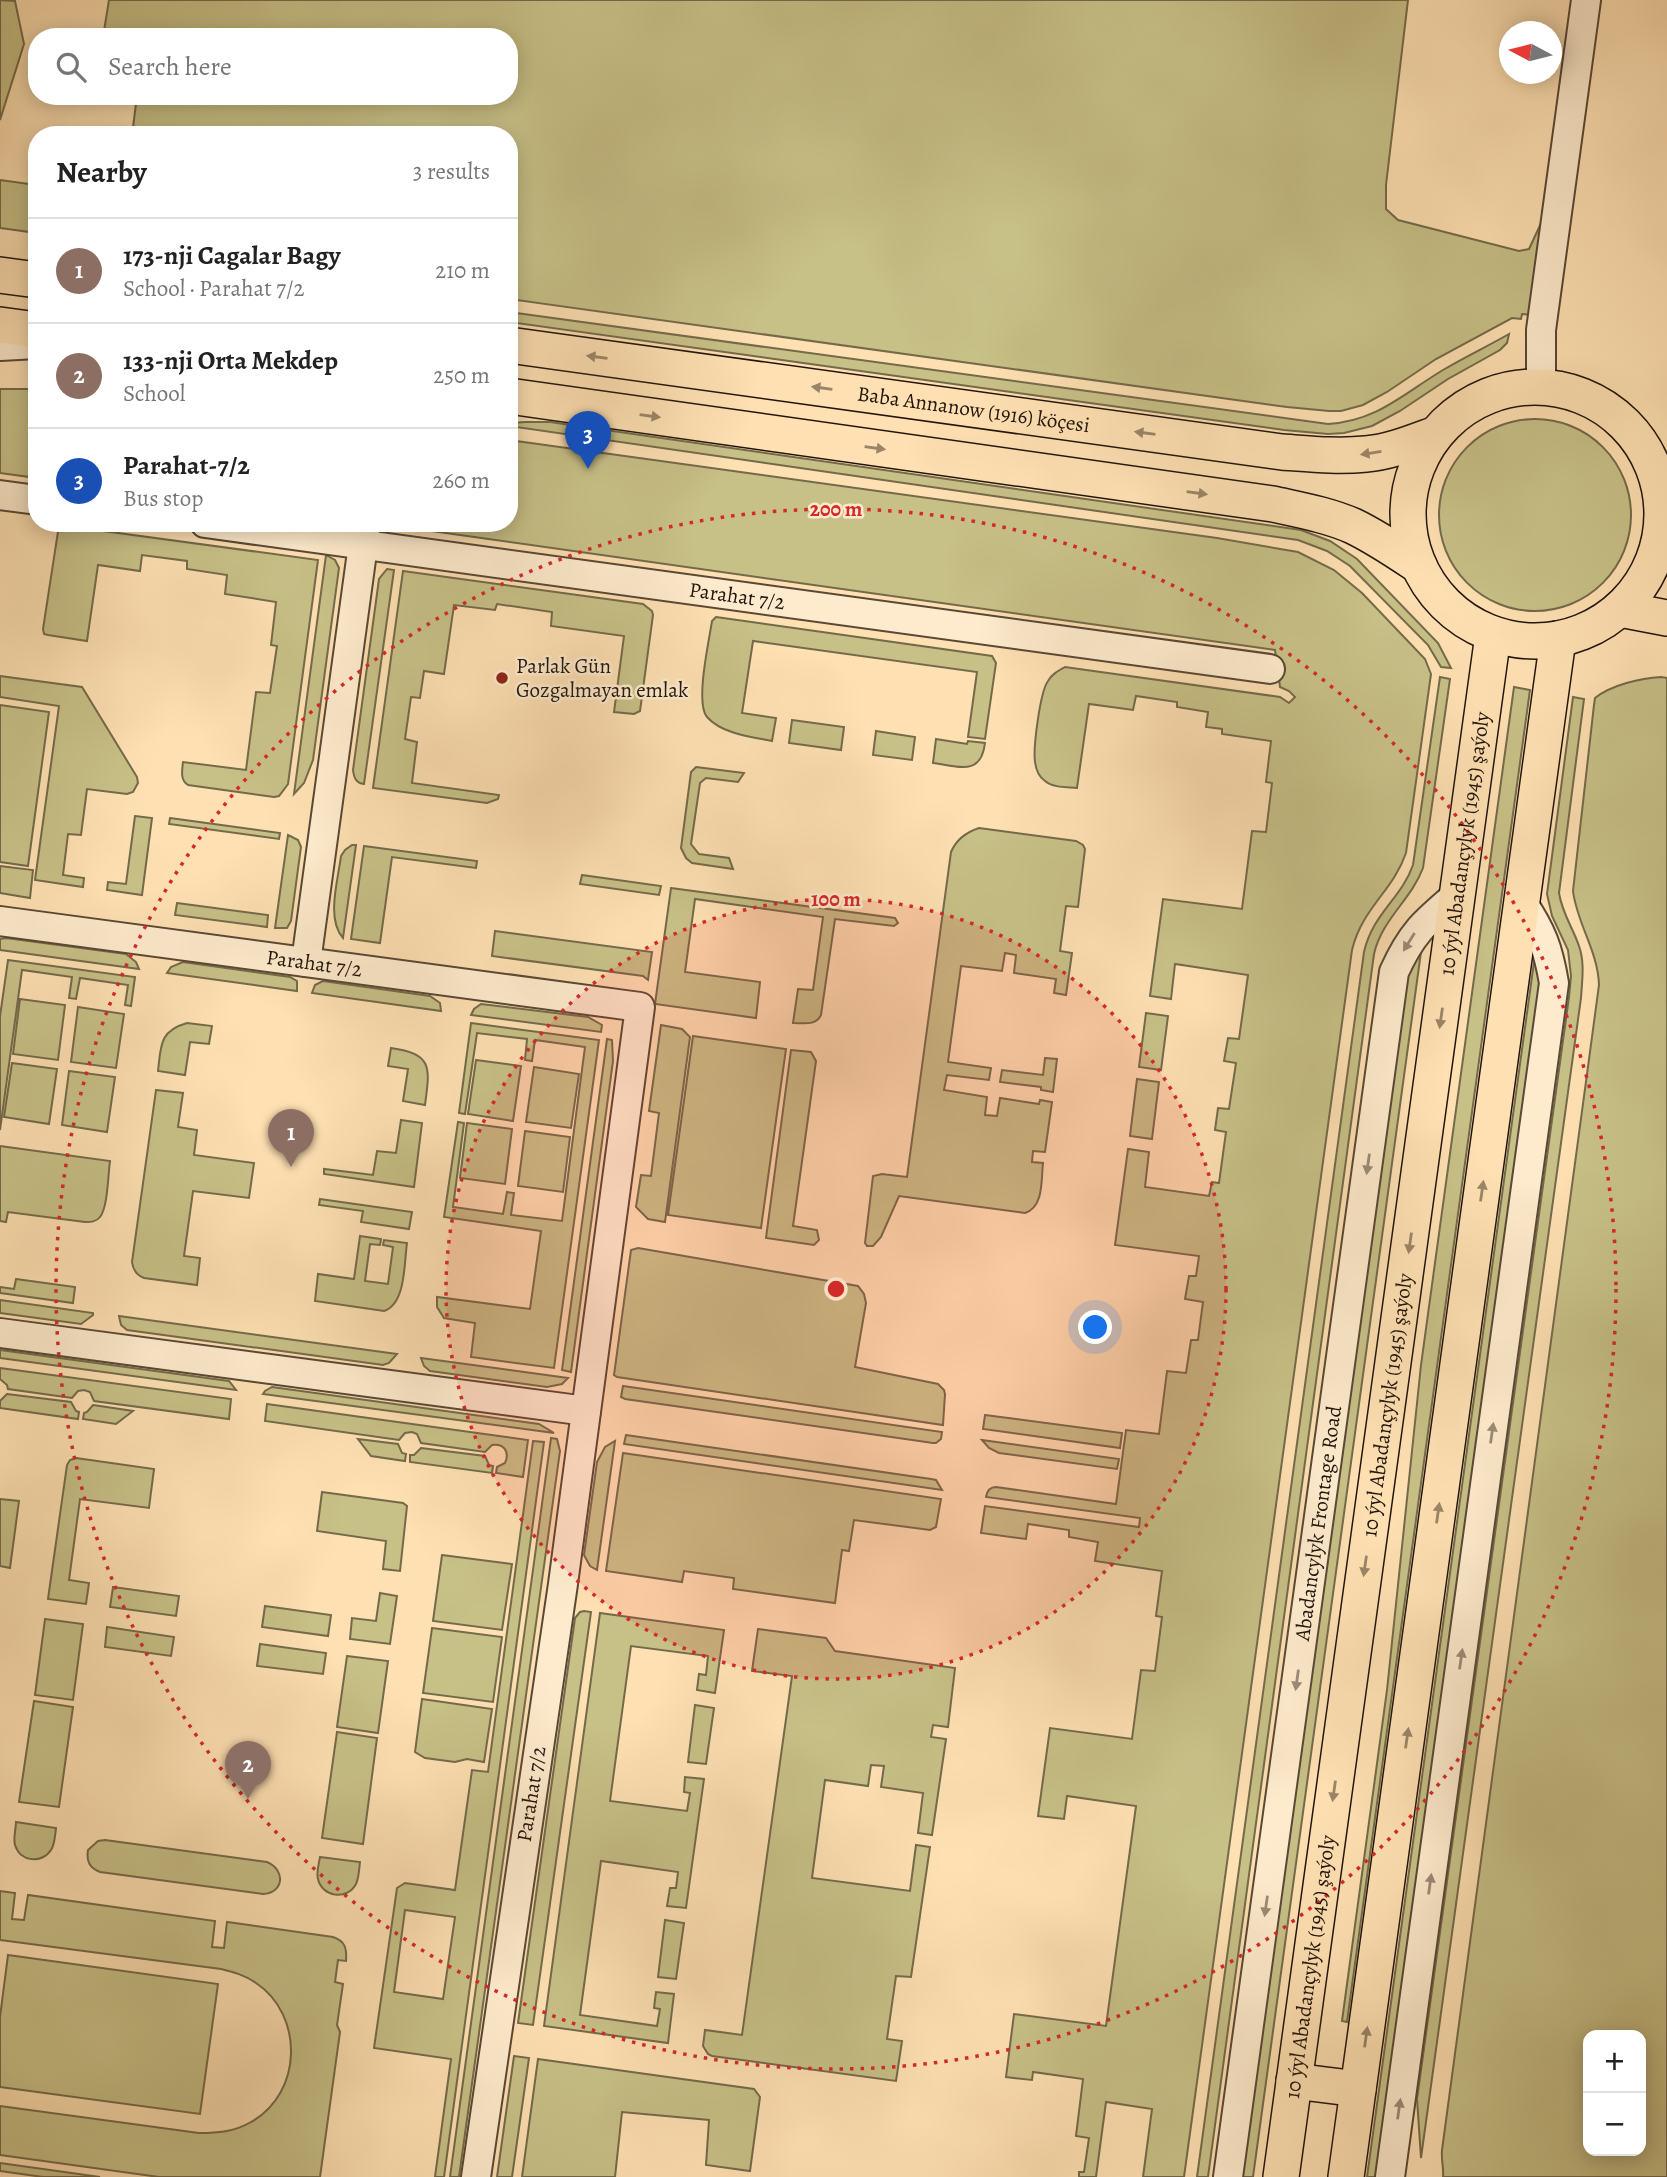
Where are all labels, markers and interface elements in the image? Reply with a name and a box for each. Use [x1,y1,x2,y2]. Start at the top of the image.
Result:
north arrow [1499,21,1562,84]
search box [28,28,518,105]
icon: search [52,48,90,86]
text: Search here [108,49,232,84]
text: Nearby [56,152,147,192]
text: 3 results [413,156,490,187]
text: 173-nji Cagalar Bagy [123,238,341,273]
text: 1 [75,255,83,286]
text: 210 m [435,255,490,286]
text: School · Parahat 7/2 [123,273,304,304]
text: 133-nji Orta Mekdep [123,343,338,378]
one-way arrow [586,351,608,362]
text: 2 [73,360,85,391]
text: 250 m [433,360,490,391]
text: School [123,378,185,409]
street label: Baba Annanow (1916) köçesi [855,379,1092,439]
one-way arrow [811,382,833,393]
pin: 3 [565,411,611,469]
one-way arrow [639,411,661,422]
one-way arrow [1134,427,1156,438]
one-way arrow [864,443,886,454]
text: Parahat-7/2 [123,448,250,483]
one-way arrow [1360,448,1382,459]
text: 3 [74,465,84,496]
text: 260 m [432,465,490,496]
text: Bus stop [123,483,203,514]
one-way arrow [1186,488,1208,499]
text: 200 m [810,495,863,523]
street label: Parahat 7/2 [687,576,787,616]
place label: Parlak Gün Gozgalmayan emlak [516,652,689,704]
marker: Parlak Gün Gozgalmayan emlak [494,670,510,686]
street label: 10 ýyl Abadançylyk (1945) şaýoly [1432,709,1496,977]
text: 100 m [811,885,861,913]
one-way arrow [1403,932,1416,951]
street label: Parahat 7/2 [265,943,364,984]
one-way arrow [1435,1007,1446,1029]
pin: 1 [268,1109,314,1167]
one-way arrow [1362,1153,1373,1175]
one-way arrow [1477,1179,1488,1201]
one-way arrow [1404,1232,1415,1254]
street label: 10 ýyl Abadançylyk (1945) şaýoly [1355,1271,1419,1539]
centre of rings [824,1277,848,1301]
your location [1078,1310,1112,1344]
street label: Abadancylyk Frontage Road [1288,1403,1348,1644]
one-way arrow [1487,1422,1498,1444]
one-way arrow [1432,1502,1443,1524]
one-way arrow [1359,1555,1370,1577]
one-way arrow [1456,1647,1467,1669]
one-way arrow [1291,1669,1302,1691]
one-way arrow [1401,1727,1412,1749]
pin: 2 [225,1741,271,1799]
street label: Parahat 7/2 [510,1744,552,1844]
one-way arrow [1328,1780,1339,1802]
street label: 10 ýyl Abadançylyk (1945) şaýoly [1278,1833,1342,2101]
one-way arrow [1425,1873,1436,1895]
one-way arrow [1260,1895,1271,1917]
one-way arrow [1360,2025,1371,2047]
map controls [1583,2030,1646,2156]
button: + [1583,2030,1646,2093]
button: − [1583,2093,1646,2156]
one-way arrow [1394,2098,1405,2120]

